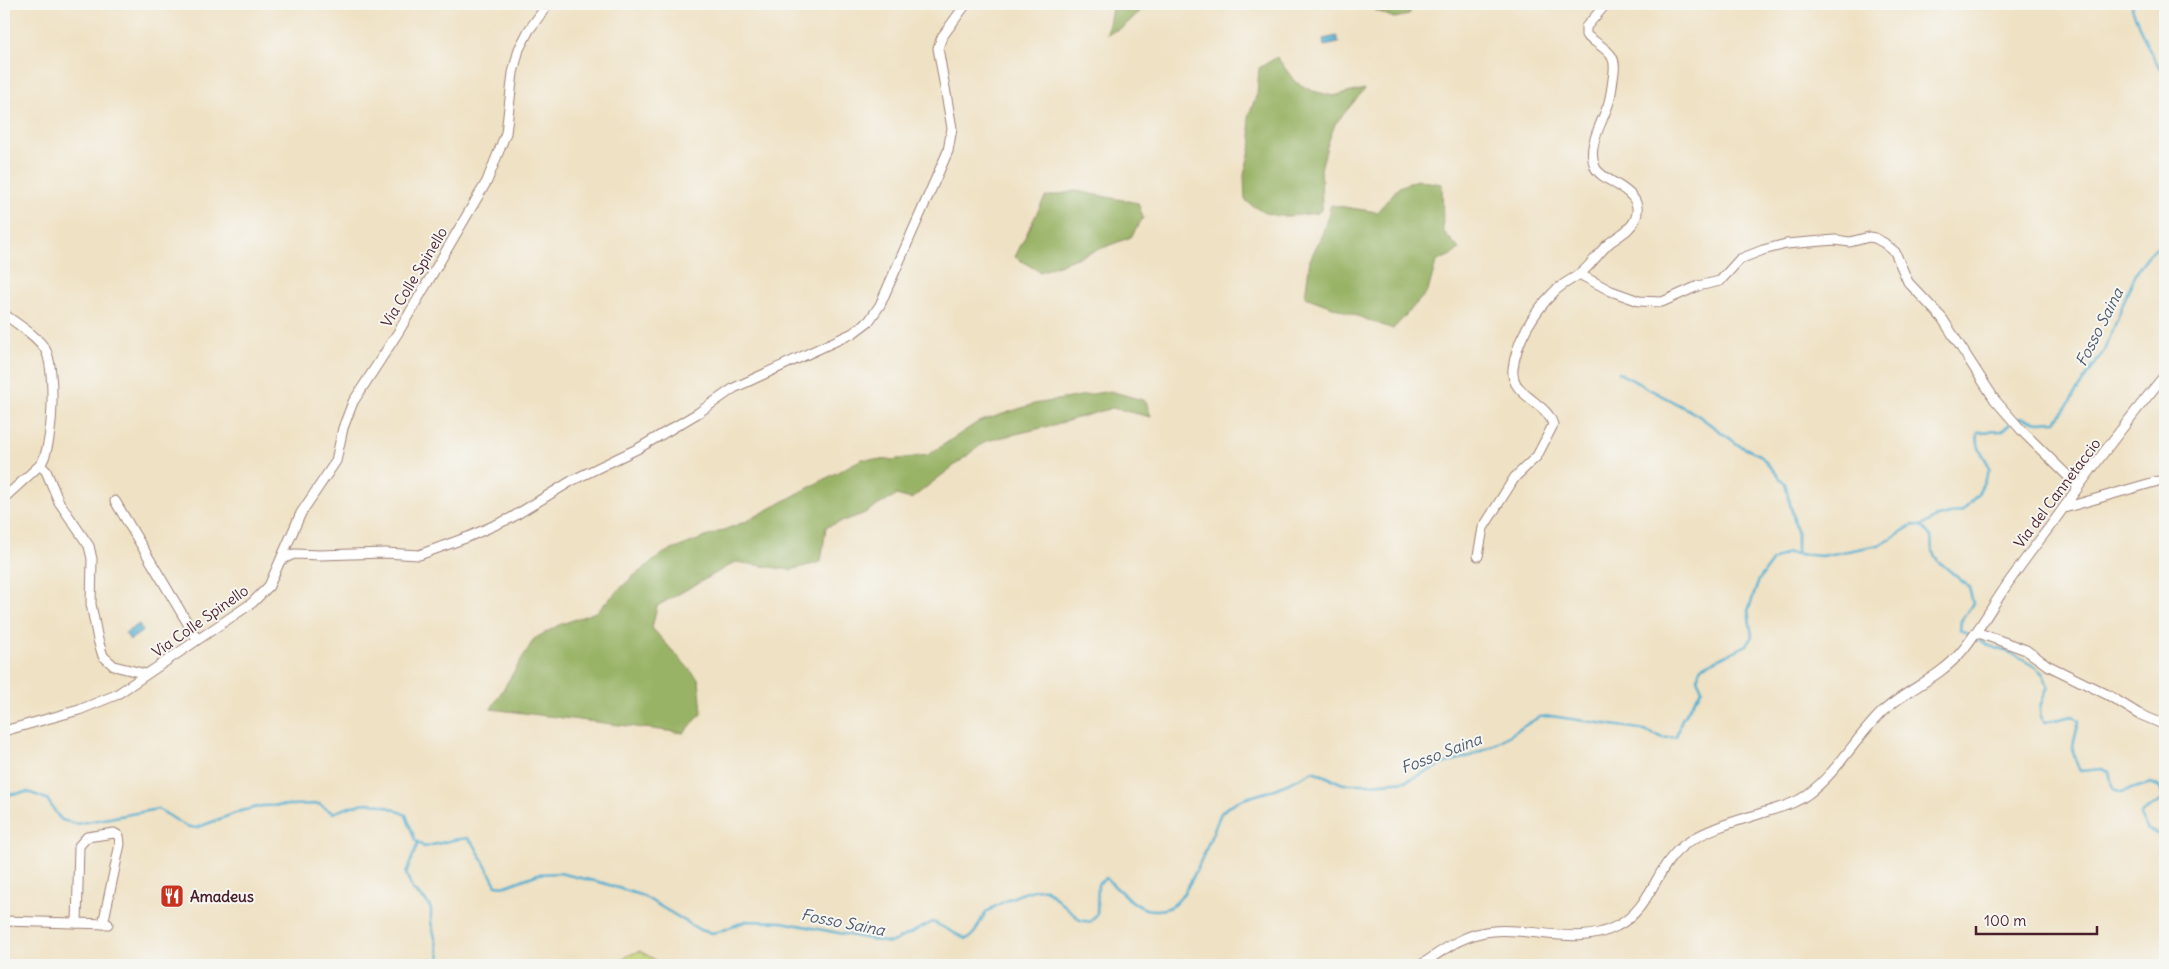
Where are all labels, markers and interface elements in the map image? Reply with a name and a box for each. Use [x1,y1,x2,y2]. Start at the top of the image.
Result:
street label: Via Colle Spinello [377,223,451,331]
water label: Fosso Saina [2071,284,2128,369]
street label: Via del Cannetaccio [2009,434,2105,552]
street label: Via Colle Spinello [148,581,252,661]
water label: Fosso Saina [1398,728,1485,778]
restaurant icon: Amadeus [159,883,185,909]
place label: Amadeus [190,887,254,906]
water label: Fosso Saina [800,904,887,940]
scale bar [1976,904,2098,936]
text: 100 m [1984,911,2026,930]

